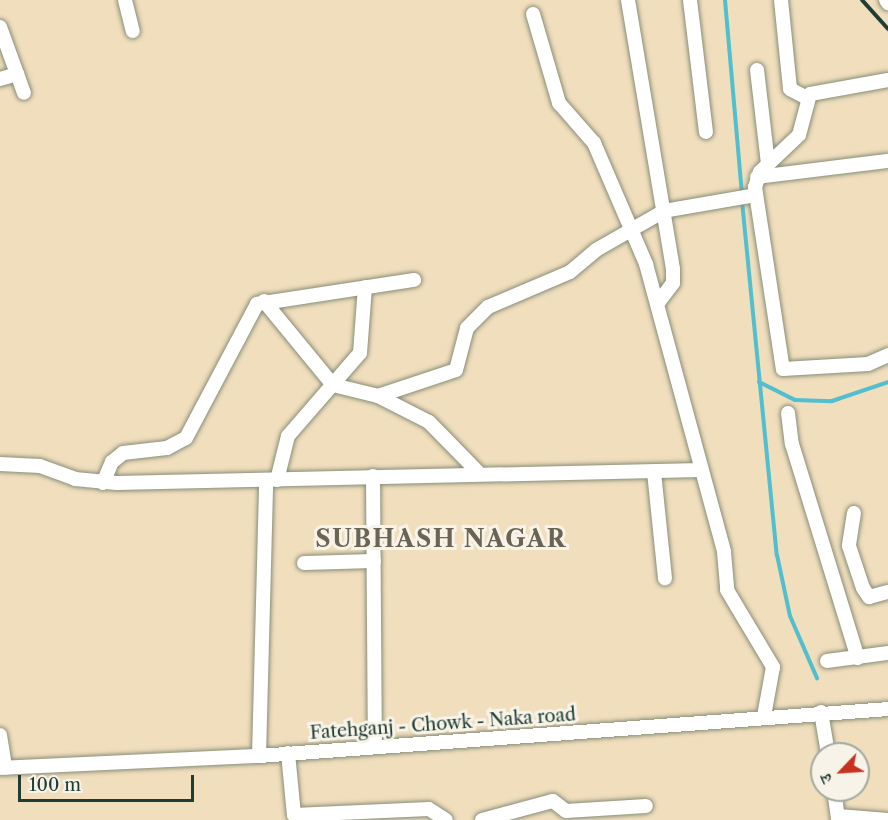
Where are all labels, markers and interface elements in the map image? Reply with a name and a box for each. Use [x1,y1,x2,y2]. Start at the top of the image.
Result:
district label: SUBHASH NAGAR [315,525,567,553]
street label: Fatehganj - Chowk - Naka road [309,704,577,744]
north arrow [810,742,870,802]
scale bar [21,763,196,801]
text: उ [815,771,836,787]
text: 100 m [29,774,81,796]

